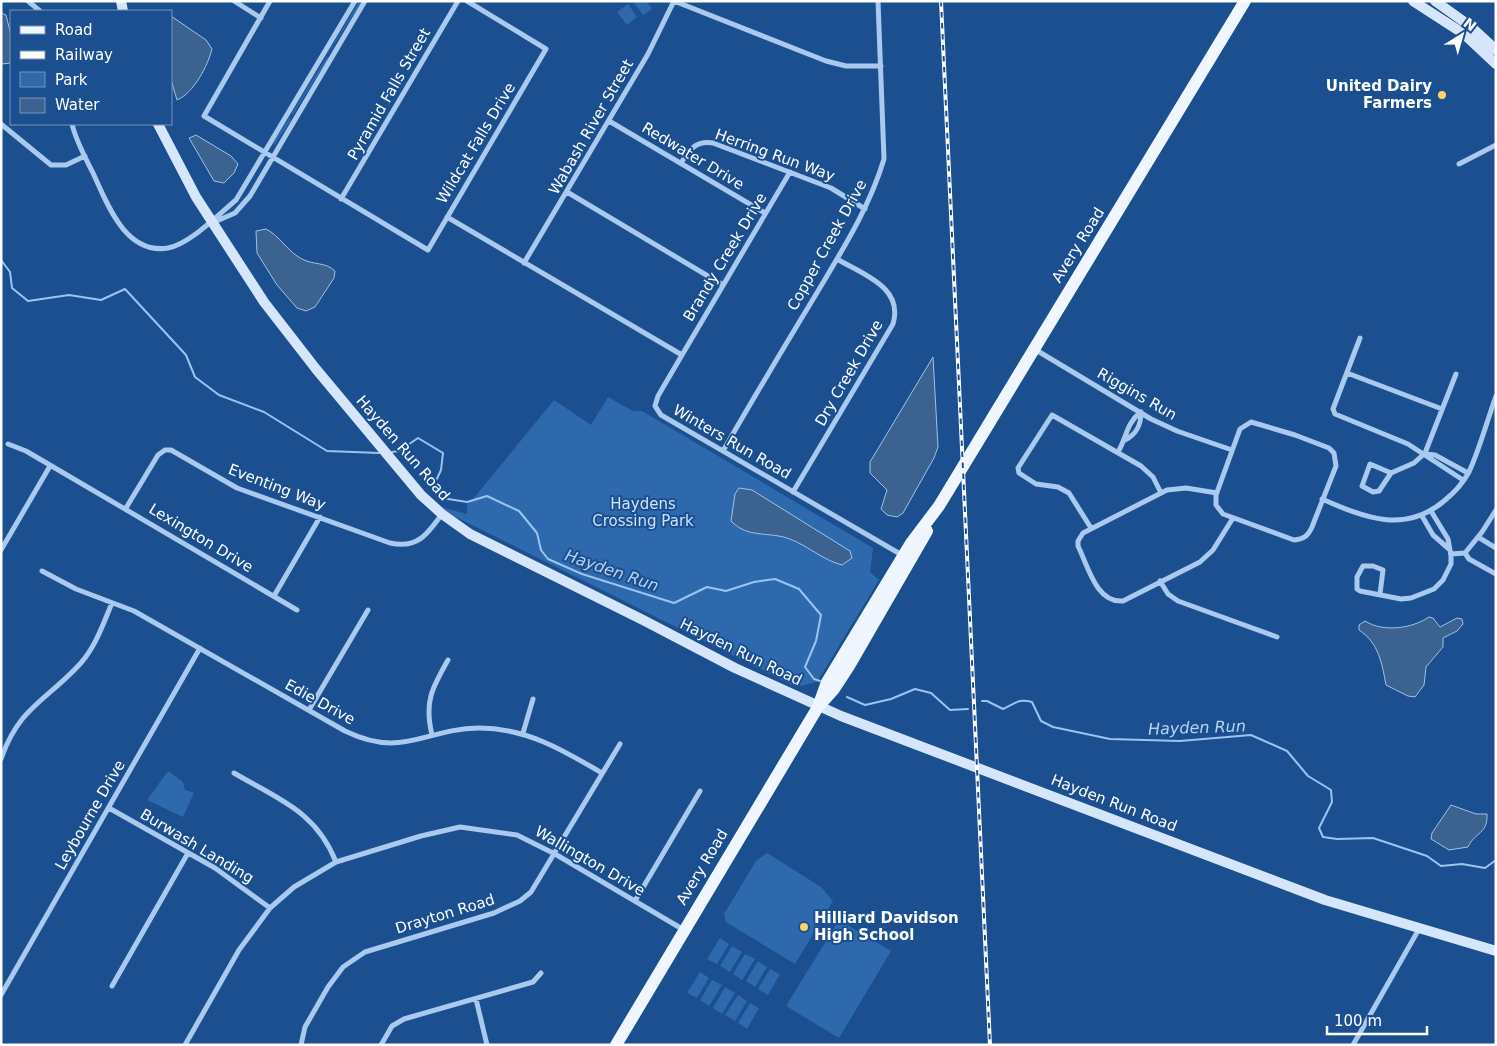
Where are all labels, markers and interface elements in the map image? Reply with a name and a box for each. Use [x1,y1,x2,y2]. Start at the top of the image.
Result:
legend [10,10,172,125]
north arrow [1437,10,1487,60]
text: N [1460,15,1479,35]
text: Road [55,21,93,39]
street label: Pyramid Falls Street [344,25,434,163]
text: Railway [55,46,113,64]
street label: Wabash River Street [545,56,637,198]
text: Park [55,71,88,89]
place label: United Dairy Farmers [1326,77,1432,112]
street label: Wildcat Falls Drive [433,79,519,207]
marker: United Dairy Farmers [1436,89,1448,101]
text: Water [55,96,100,114]
street label: Redwater Drive [639,118,747,194]
street label: Herring Run Way [713,125,837,185]
street label: Copper Creek Drive [783,176,871,314]
street label: Brandy Creek Drive [680,190,770,324]
street label: Avery Road [1048,204,1108,286]
street label: Dry Creek Drive [811,317,887,429]
street label: Riggins Run [1094,364,1180,424]
street label: Hayden Run Road [352,392,454,504]
street label: Winters Run Road [670,401,794,483]
street label: Eventing Way [226,460,328,514]
park label: Haydens Crossing Park [592,495,694,530]
street label: Lexington Drive [146,500,256,576]
water label: Hayden Run [562,546,661,595]
street label: Hayden Run Road [677,615,805,689]
street label: Edie Drive [282,675,358,729]
water label: Hayden Run [1148,716,1246,739]
street label: Leybourne Drive [51,757,129,873]
street label: Hayden Run Road [1048,771,1180,835]
street label: Burwash Landing [137,805,257,887]
street label: Wallington Drive [532,822,648,900]
street label: Avery Road [672,826,732,908]
street label: Drayton Road [393,890,497,938]
place label: Hilliard Davidson High School [814,909,959,944]
marker: Hilliard Davidson High School [798,921,810,933]
scale bar [1327,1004,1427,1036]
text: 100 m [1334,1012,1382,1030]

